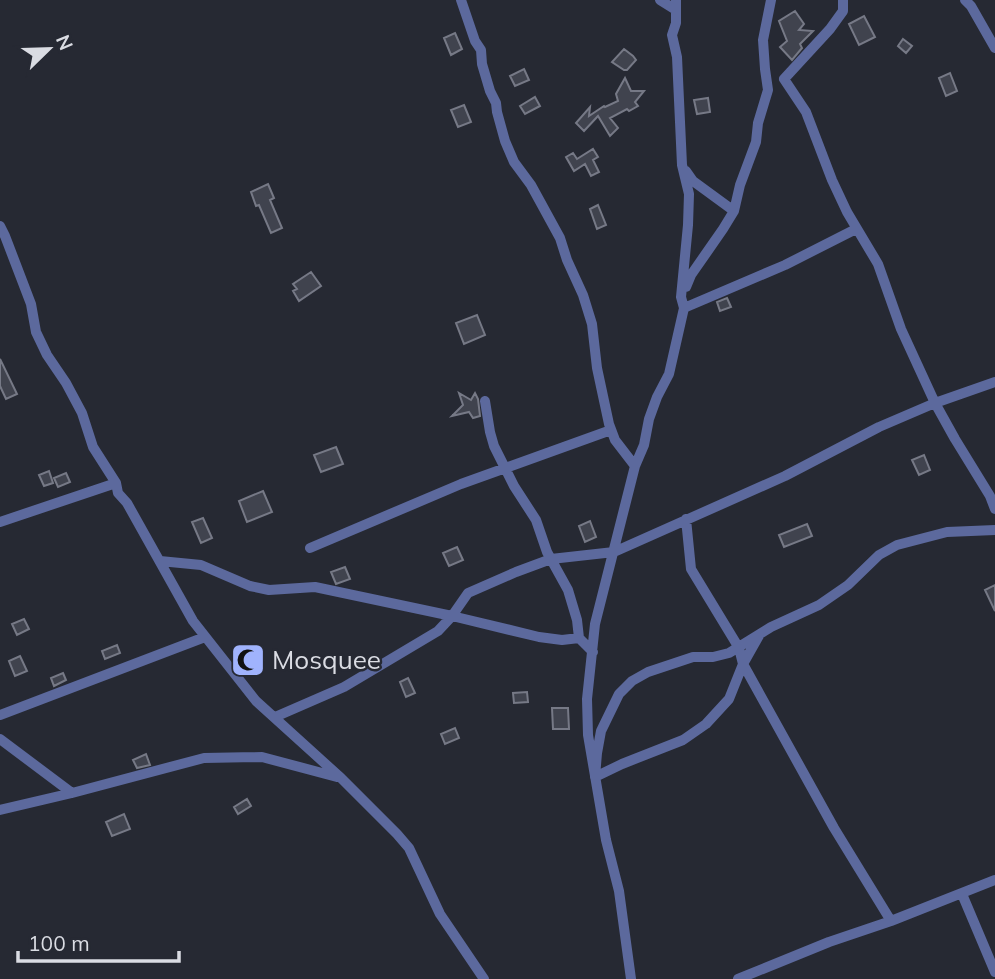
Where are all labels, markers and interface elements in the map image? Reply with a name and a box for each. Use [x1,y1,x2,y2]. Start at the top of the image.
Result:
north arrow [14,14,84,84]
text: N [51,31,78,54]
mosque icon: Mosquee [229,641,267,679]
place label: Mosquee [272,643,381,676]
scale bar [18,920,178,964]
text: 100 m [28,930,90,956]

